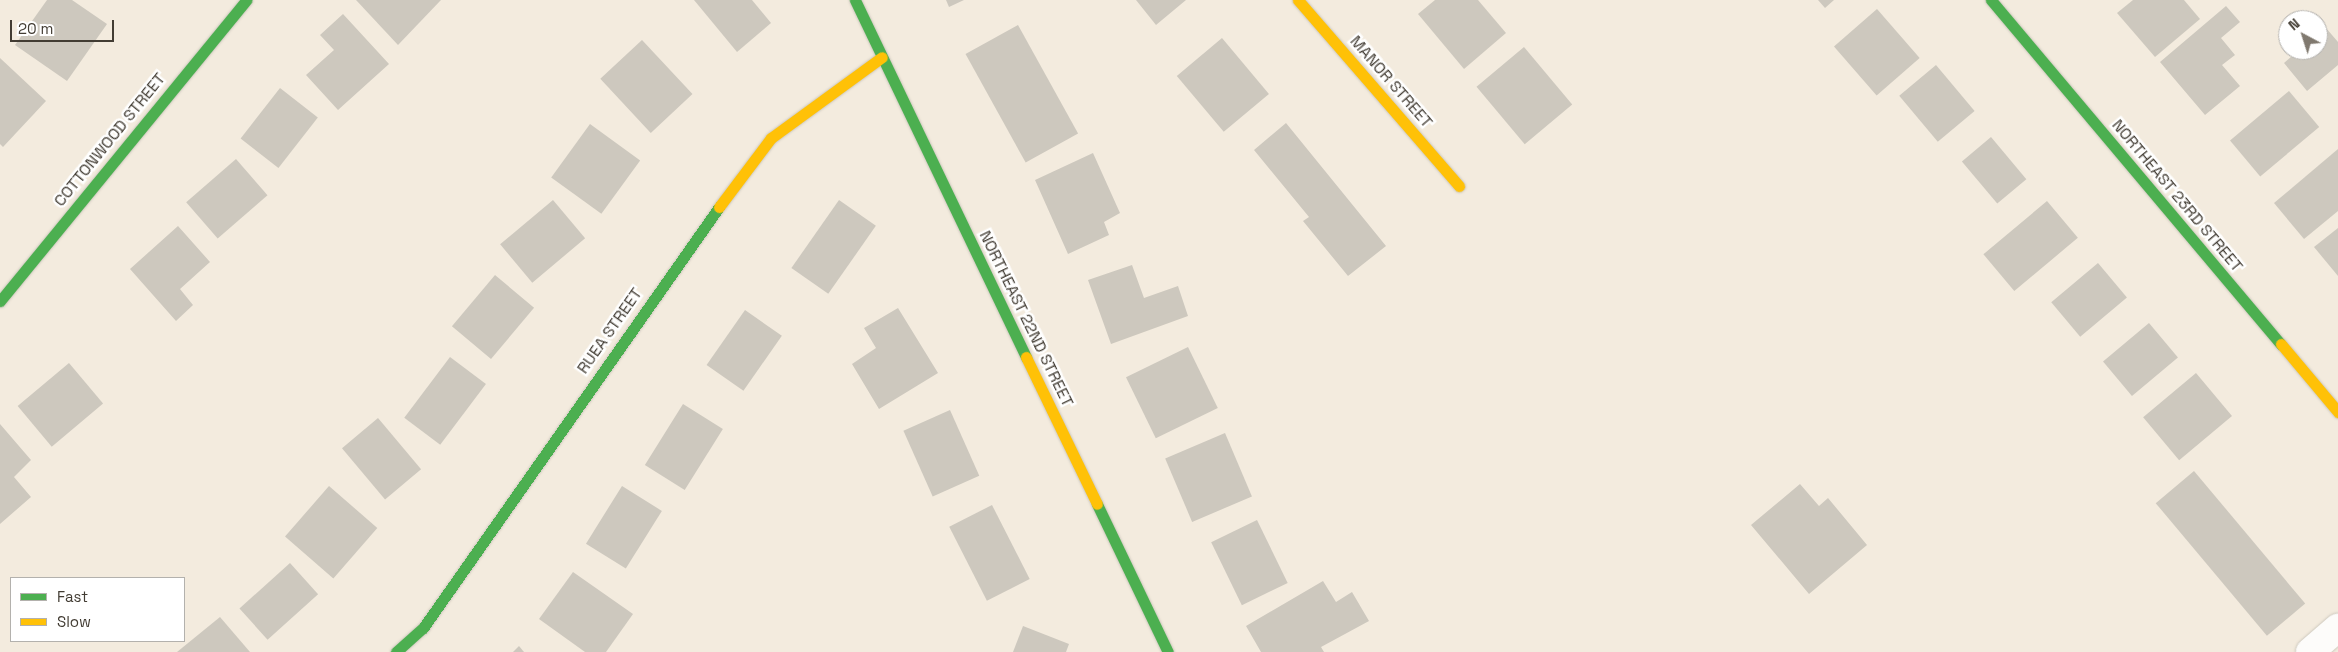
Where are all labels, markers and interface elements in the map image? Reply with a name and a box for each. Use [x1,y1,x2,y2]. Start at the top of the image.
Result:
scale bar [12,10,116,42]
north arrow [2278,10,2328,60]
text: N [2285,14,2303,34]
text: 20 m [18,19,53,38]
street label: MANOR STREET [1346,32,1436,132]
street label: COTTONWOOD STREET [50,69,170,211]
street label: NORTHEAST 23RD STREET [2107,116,2247,276]
street label: NORTHEAST 22ND STREET [975,228,1077,410]
street label: RUEA STREET [573,284,647,378]
legend [10,577,185,642]
text: Fast [57,587,88,606]
text: Slow [57,612,91,631]

